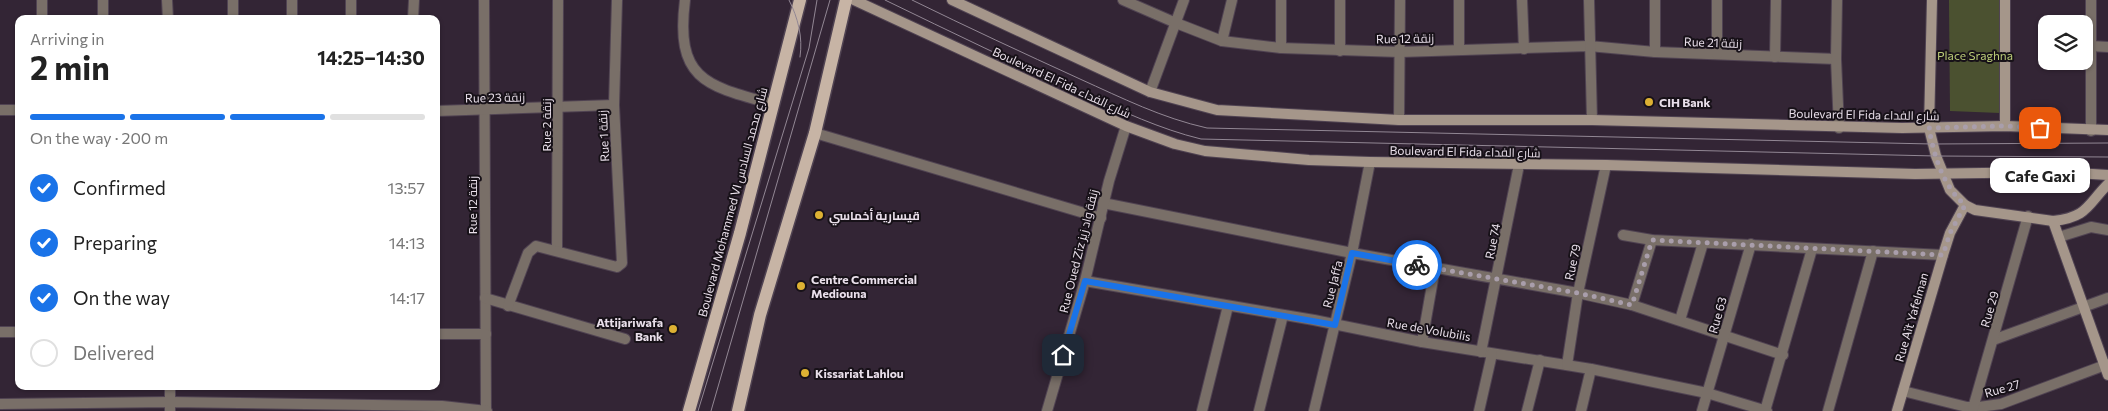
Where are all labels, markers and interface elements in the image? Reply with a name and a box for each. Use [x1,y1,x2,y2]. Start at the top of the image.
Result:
map controls [2038,15,2093,70]
button: layers [2038,15,2093,70]
text: Arriving in [30,29,104,48]
street label: Rue 12 زنقة [1376,30,1434,47]
street label: Rue 21 زنقة [1684,34,1742,51]
street label: Boulevard El Fida شارع الفداء [990,44,1133,122]
text: 14:25–14:30 [317,46,425,69]
text: 2 min [30,47,110,87]
park label: Place Sraghna [1937,48,2013,62]
street label: Boulevard Mohammed VI شارع محمد السادس [695,86,771,319]
street label: Rue 23 زنقة [465,89,525,106]
place label: CIH Bank [1659,95,1710,109]
marker: CIH Bank [1643,96,1655,108]
street label: Rue 2 زنقة [539,98,554,152]
street label: Boulevard El Fida شارع الفداء [1788,106,1940,124]
pin [2019,107,2061,149]
street label: Rue 1 زنقة [595,110,612,162]
icon: bag [2026,114,2054,142]
text: On the way · 200 m [30,128,168,147]
street label: Boulevard El Fida شارع الفداء [1389,143,1541,161]
callout: Cafe Gaxi [1990,158,2090,193]
text: Cafe Gaxi [2005,166,2075,185]
icon: check [30,174,58,202]
text: Confirmed [73,176,166,199]
street label: Rue 12 زنقة [465,176,480,234]
text: 13:57 [388,178,425,197]
street label: Rue Oued Ziz زنقة واد زيز [1056,188,1101,314]
place label: قيسارية أخماسي [829,208,920,226]
marker: قيسارية أخماسي [813,209,825,221]
street label: Rue 74 [1482,222,1502,260]
icon: check [30,229,58,257]
text: Preparing [73,231,157,254]
text: 14:13 [389,233,425,252]
courier [1392,240,1442,290]
street label: Rue 79 [1561,242,1583,282]
icon: bike [1403,251,1431,279]
street label: Rue Jaffa [1319,259,1346,309]
street label: Rue Aït Yafelman [1892,271,1930,363]
place label: Centre Commercial Mediouna [811,272,917,300]
marker: Centre Commercial Mediouna [795,280,807,292]
icon: check [30,284,58,312]
text: On the way [73,286,170,309]
text: 14:17 [389,288,425,307]
street label: Rue 29 [1977,289,2001,329]
street label: Rue 63 [1705,295,1729,335]
place label: Attijariwafa Bank [596,315,663,343]
street label: Rue de Volubilis [1386,315,1472,343]
marker: Attijariwafa Bank [667,323,679,335]
pin [1042,334,1084,376]
text: Delivered [73,341,154,364]
icon: home [1049,341,1077,369]
place label: Kissariat Lahlou [815,366,904,380]
marker: Kissariat Lahlou [799,367,811,379]
street label: Rue 27 [1983,376,2021,400]

